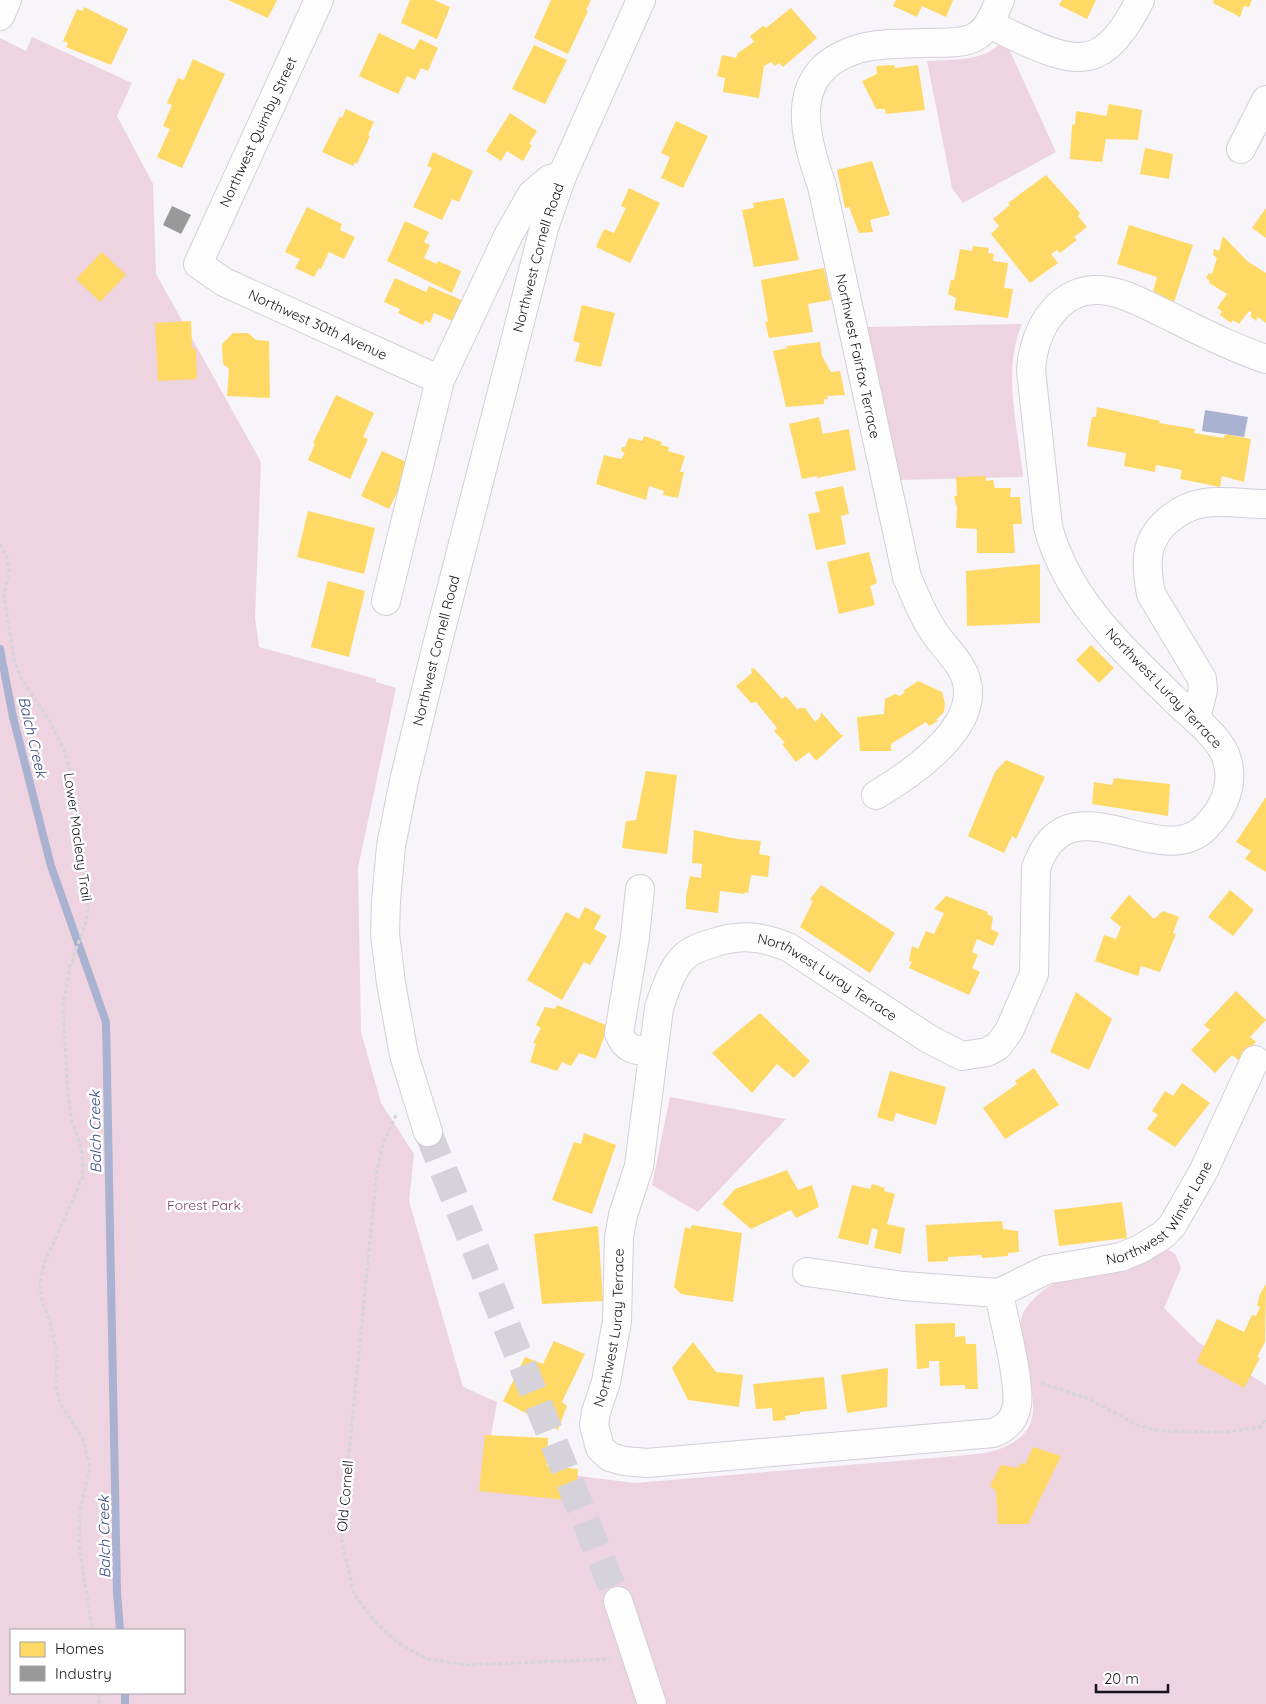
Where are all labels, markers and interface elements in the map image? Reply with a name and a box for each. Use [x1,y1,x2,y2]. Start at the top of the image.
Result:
street label: Northwest Quimby Street [215,54,301,210]
street label: Northwest Cornell Road [509,181,568,334]
street label: Northwest Fairfax Terrace [832,272,884,440]
street label: Northwest 30th Avenue [246,285,390,364]
street label: Northwest Cornell Road [409,573,464,728]
street label: Northwest Luray Terrace [1102,624,1226,752]
water label: Balch Creek [14,695,52,781]
street label: Lower Macleay Trail [60,772,96,902]
street label: Northwest Luray Terrace [756,929,901,1025]
water label: Balch Creek [85,1088,105,1174]
street label: Northwest Winter Lane [1105,1158,1216,1268]
park label: Forest Park [167,1196,241,1214]
street label: Northwest Luray Terrace [589,1248,628,1409]
street label: Old Cornell [333,1460,357,1532]
water label: Balch Creek [94,1493,114,1579]
legend [10,1629,185,1694]
text: Homes [55,1639,104,1658]
scale bar [1096,1662,1168,1694]
text: Industry [55,1664,112,1683]
text: 20 m [1104,1669,1139,1688]

